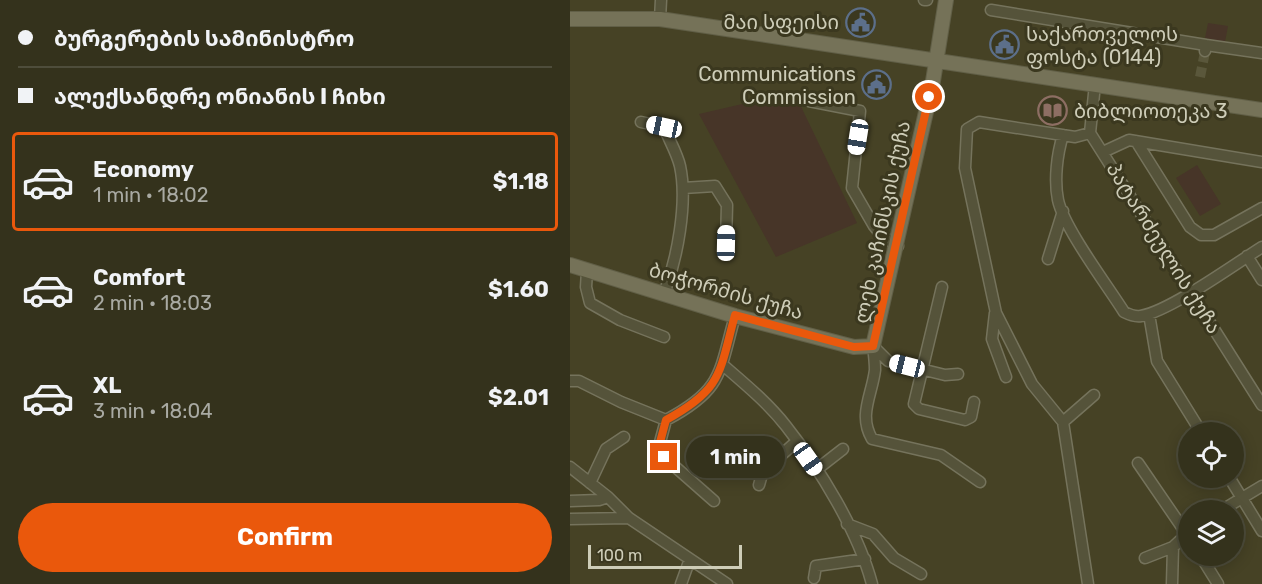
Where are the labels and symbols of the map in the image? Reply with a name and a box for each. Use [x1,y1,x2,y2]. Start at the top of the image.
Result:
public building icon: მაი სფეისი [844,6,876,38]
place label: მაი სფეისი [723,10,839,34]
place label: საქართველოს ფოსტა (0144) [1026,22,1178,69]
public building icon: საქართველოს ფოსტა (0144) [989,29,1021,61]
place label: Communications Commission [698,62,856,109]
public building icon: Communications Commission [861,69,893,101]
route start [915,83,942,110]
library icon: ბიბლიოთეკა 3 [1037,95,1069,127]
place label: ბიბლიოთეკა 3 [1074,99,1227,124]
car [645,114,683,140]
car [846,118,870,156]
street label: ლეხ კაჩინსკის ქუჩა [849,118,916,326]
street label: პატარძეულის ქუჩა [1101,158,1226,339]
car [717,225,735,261]
street label: ბოჭორმის ქუჩა [646,258,806,324]
car [887,353,927,379]
callout: 1 min [685,436,784,478]
car [790,439,826,479]
route end [650,443,677,470]
scale bar [588,542,742,570]

